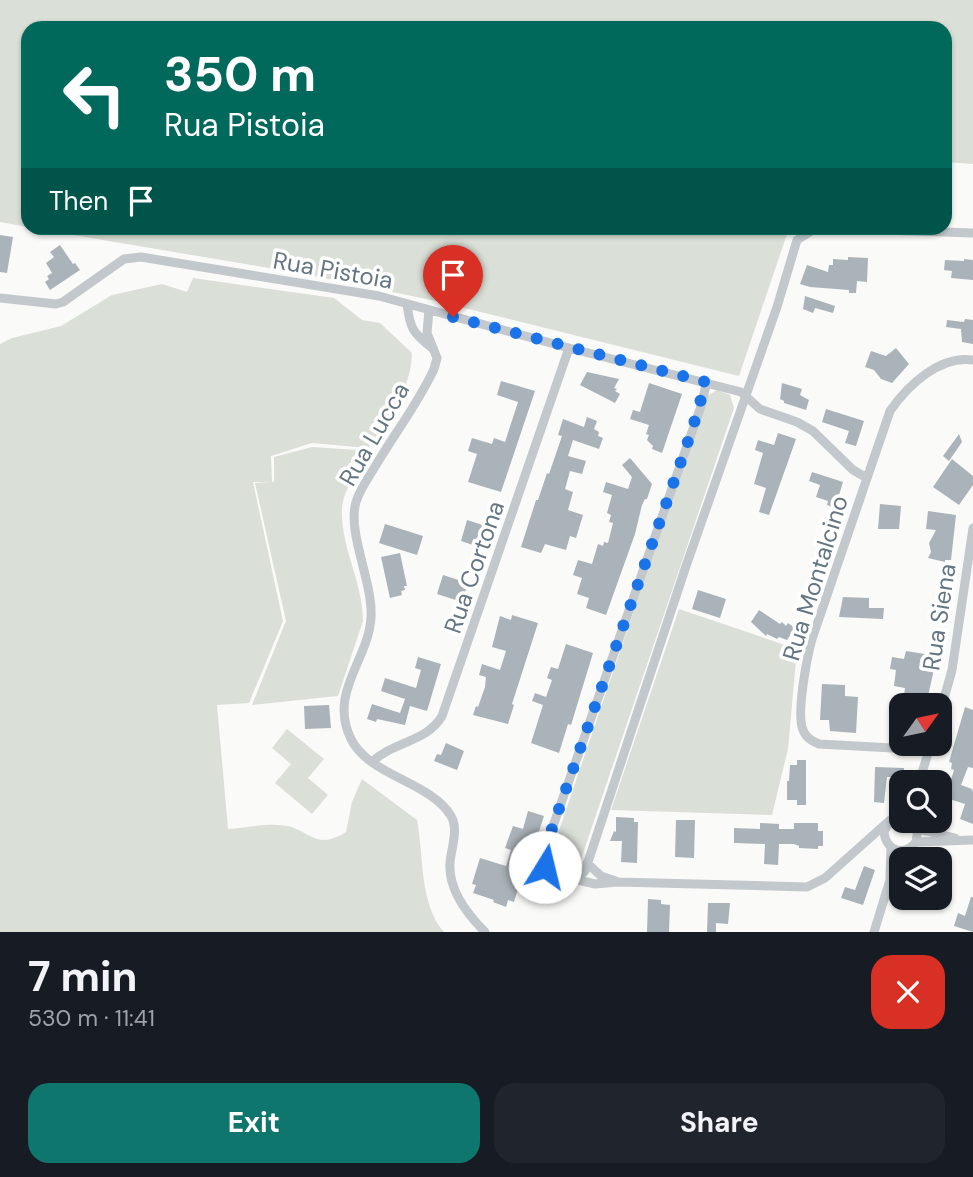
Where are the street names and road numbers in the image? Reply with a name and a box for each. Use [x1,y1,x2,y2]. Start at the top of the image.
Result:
street label: Rua Pistoia [271,244,395,296]
street label: Rua Lucca [332,377,416,491]
street label: Rua Montalcino [775,492,855,664]
street label: Rua Cortona [437,497,511,637]
street label: Rua Siena [915,561,963,673]

